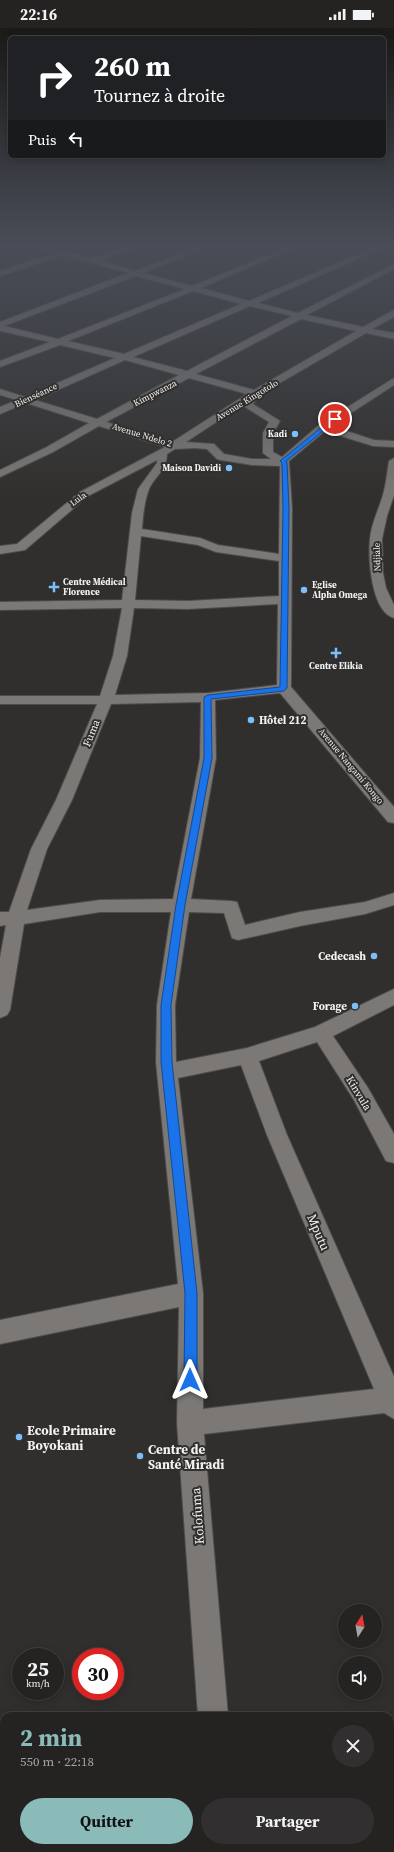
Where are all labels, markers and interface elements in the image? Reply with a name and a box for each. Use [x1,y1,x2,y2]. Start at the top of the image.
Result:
text: 22:16 [20,4,57,25]
text: 260 m [94,47,171,85]
icon: right [28,52,80,104]
text: Tournez à droite [94,83,225,108]
icon: left [65,128,87,150]
text: Puis [28,129,57,150]
street label: Kimpwanza [131,377,179,409]
street label: Avenue Kingotolo [214,377,280,423]
street label: Bienséance [13,380,60,410]
pin [318,402,352,436]
icon: arrive [324,408,346,430]
street label: Avenue Ndelo 2 [111,420,174,450]
place label: Kadi [268,428,287,440]
marker: Kadi [290,429,300,439]
place label: Maison Davidi [162,462,221,474]
marker: Maison Davidi [224,463,234,473]
street label: Lula [67,489,89,509]
street label: Ndjiale [370,542,383,572]
place label: Centre Médical Florence [63,576,126,598]
place label: Eglise Alpha Omega [312,579,367,601]
marker: Centre Médical Florence [48,581,60,593]
marker: Eglise Alpha Omega [299,585,309,595]
marker: Centre Elikia [330,647,342,659]
place label: Centre Elikia [309,660,363,672]
place label: Hôtel 212 [259,713,307,728]
marker: Hôtel 212 [246,715,256,725]
street label: Fuma [79,717,104,749]
street label: Avenue Nangami Kongo [316,725,386,807]
place label: Cedecash [318,949,366,964]
marker: Cedecash [369,951,379,961]
place label: Forage [313,999,347,1014]
marker: Forage [350,1001,360,1011]
street label: Kinvula [342,1073,375,1114]
street label: Mputu [303,1211,334,1253]
position arrow [169,1359,211,1401]
place label: Ecole Primaire Boyokani [27,1422,116,1454]
marker: Ecole Primaire Boyokani [14,1432,24,1442]
place label: Centre de Santé Miradi [148,1441,224,1473]
marker: Centre de Santé Miradi [135,1451,145,1461]
street label: Kolofuma [187,1487,208,1545]
north arrow [338,1604,382,1648]
map controls [338,1604,382,1700]
speed limit sign: 30 [72,1648,124,1700]
text: 25 [27,1655,49,1683]
button: sound [338,1656,382,1700]
text: km/h [26,1677,50,1690]
text: 2 min [20,1721,82,1754]
button: close [332,1725,374,1767]
text: 550 m · 22:18 [20,1753,94,1770]
button: Quitter [20,1798,193,1844]
button: Partager [201,1798,374,1844]

